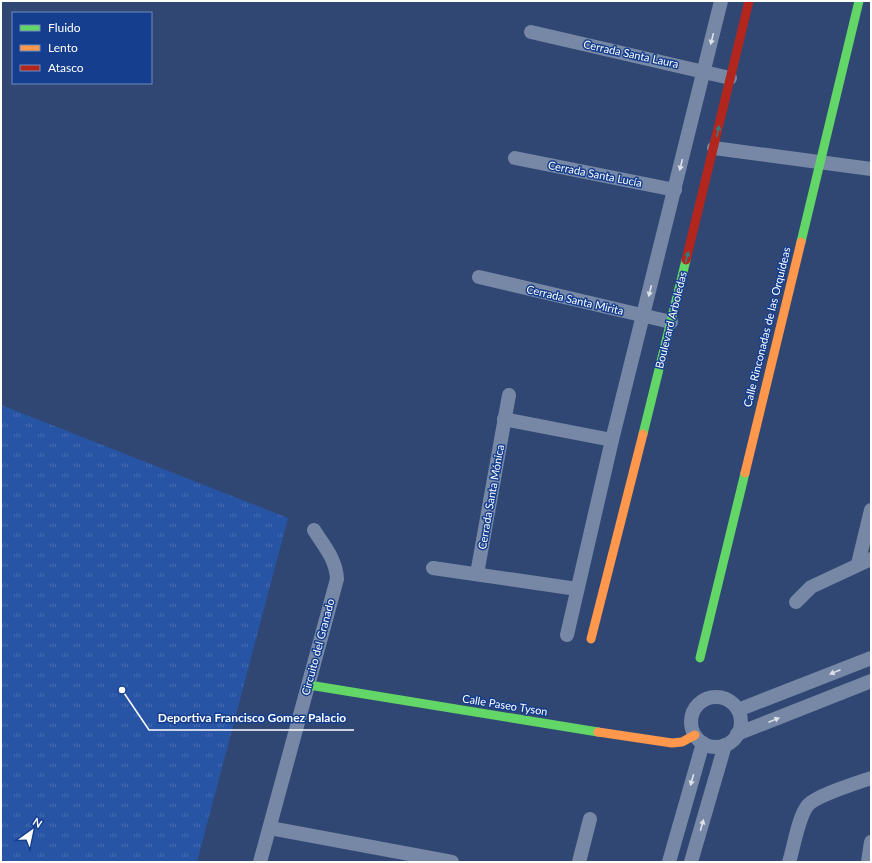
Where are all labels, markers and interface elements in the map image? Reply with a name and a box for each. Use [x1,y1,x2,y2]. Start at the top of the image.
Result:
legend [12,12,152,84]
text: Fluido [48,20,81,35]
one-way arrow [708,33,714,45]
street label: Cerrada Santa Laura [582,37,680,70]
text: Lento [48,40,78,55]
text: Atasco [48,60,84,75]
one-way arrow [715,125,721,137]
street label: Cerrada Santa Lucía [547,158,643,189]
one-way arrow [677,159,683,171]
street label: Calle Rinconadas de las Orquídeas [740,245,793,408]
one-way arrow [684,251,690,263]
street label: Boulevard Arboledas [652,270,689,370]
street label: Cerrada Santa Mirita [525,282,625,317]
one-way arrow [646,285,652,298]
street label: Cerrada Santa Mónica [475,443,506,550]
street label: Circuito del Granado [298,597,337,697]
one-way arrow [829,669,840,675]
street label: Calle Paseo Tyson [462,691,549,718]
callout: Deportiva Francisco Gomez Palacio [149,706,354,730]
text: Deportiva Francisco Gomez Palacio [158,710,346,725]
one-way arrow [768,716,780,722]
one-way arrow [689,774,695,786]
north arrow [12,811,52,851]
text: N [31,814,45,830]
one-way arrow [699,818,705,830]

